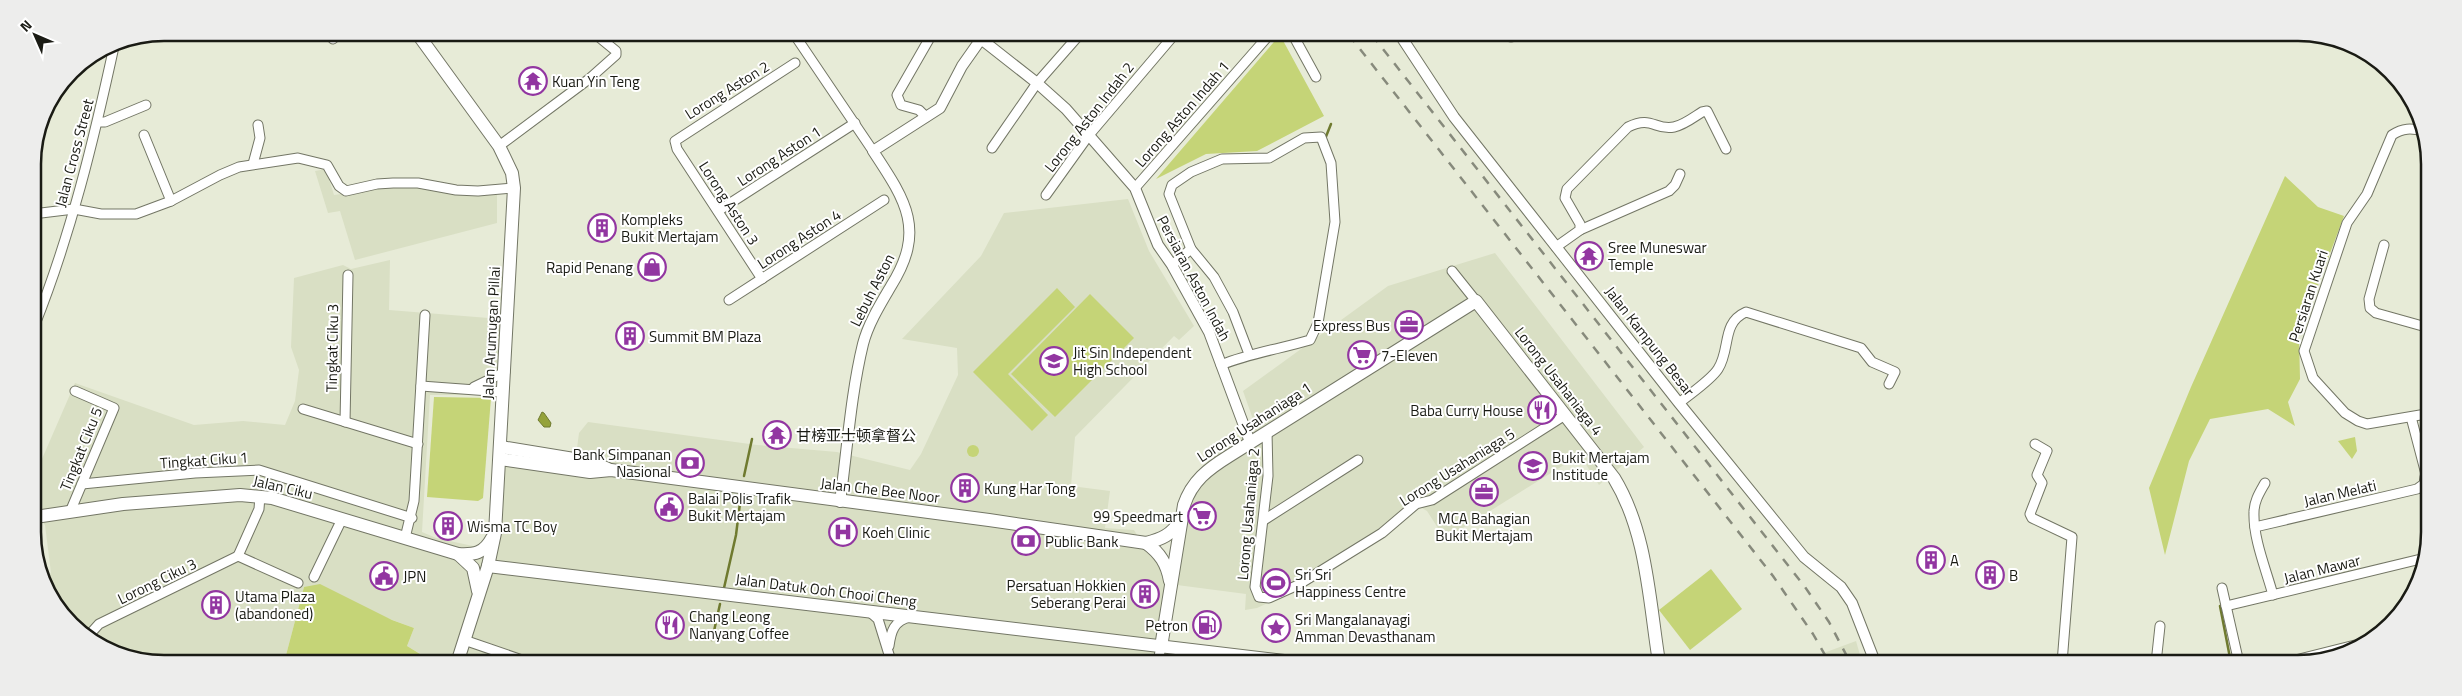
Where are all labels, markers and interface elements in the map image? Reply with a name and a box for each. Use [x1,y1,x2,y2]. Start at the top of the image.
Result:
north arrow [10,10,60,60]
text: N [15,15,36,36]
street label: Lorong Aston 2 [680,55,774,125]
street label: Lorong Aston Indah 1 [1129,56,1235,172]
street label: Lorong Aston Indah 2 [1039,57,1139,177]
temple icon: Kuan Yin Teng [518,66,548,96]
place label: Kuan Yin Teng [552,70,640,93]
street label: Jalan Cross Street [49,96,100,210]
street label: Lorong Aston 1 [733,120,825,192]
street label: Lorong Aston 3 [693,157,765,249]
street label: Lorong Aston 4 [753,203,845,275]
place label: Kompleks Bukit Mertajam [621,208,719,248]
street label: Persiaran Aston Indah [1151,211,1237,345]
building icon: Kompleks Bukit Mertajam [587,213,617,243]
place label: Sree Muneswar Temple [1608,236,1707,276]
temple icon: Sree Muneswar Temple [1574,241,1604,271]
street label: Persiaran Kuari [2282,247,2334,345]
street label: Lebuh Aston [844,250,900,330]
shop icon: Rapid Penang [637,252,667,282]
place label: Rapid Penang [546,256,633,279]
street label: Jalan Arumugan Pillai [476,266,506,400]
street label: Jalan Kampung Besar [1600,281,1700,401]
street label: Tingkat Ciku 3 [320,304,344,392]
office icon: Express Bus [1394,310,1424,340]
place label: Express Bus [1313,314,1390,337]
building icon: Summit BM Plaza [615,321,645,351]
street label: Lorong Usahaniaga 4 [1509,322,1609,440]
place label: Summit BM Plaza [649,325,762,348]
supermarket icon: 7-Eleven [1347,340,1377,370]
place label: Jit Sin Independent High School [1073,341,1192,381]
place label: 7-Eleven [1381,344,1438,367]
school or university icon: Jit Sin Independent High School [1039,346,1069,376]
street label: Lorong Usahaniaga 1 [1192,376,1316,468]
restaurant icon: Baba Curry House [1527,395,1557,425]
place label: Baba Curry House [1410,399,1523,422]
street label: Tingkat Ciku 5 [54,404,108,494]
temple icon: 甘榜亚士顿拿督公 [762,420,792,450]
street label: Lorong Usahaniaga 5 [1395,422,1519,512]
place label: 甘榜亚士顿拿督公 [796,424,916,447]
place label: Bank Simpanan Nasional [573,443,671,483]
street label: Tingkat Ciku 1 [159,445,249,475]
place label: Bukit Mertajam Institude [1552,446,1650,486]
street label: Lorong Usahaniaga 2 [1231,447,1265,581]
bank icon: Bank Simpanan Nasional [675,448,705,478]
school or university icon: Bukit Mertajam Institude [1518,451,1548,481]
street label: Jalan Ciku [251,469,315,505]
street label: Jalan Che Bee Noor [819,471,941,509]
building icon: Kung Har Tong [950,473,980,503]
street label: Jalan Melati [2301,473,2379,513]
place label: Kung Har Tong [984,477,1076,500]
office icon: MCA Bahagian Bukit Mertajam [1469,477,1499,507]
place label: Balai Polis Trafik Bukit Mertajam [688,487,791,527]
public building icon: Balai Polis Trafik Bukit Mertajam [654,492,684,522]
supermarket icon: 99 Speedmart [1187,501,1217,531]
place label: 99 Speedmart [1093,505,1184,528]
place label: MCA Bahagian Bukit Mertajam [1435,507,1533,547]
building icon: Wisma TC Boy [433,511,463,541]
place label: Wisma TC Boy [467,515,557,538]
hospital icon: Koeh Clinic [828,517,858,547]
place label: Koeh Clinic [862,521,930,544]
bank icon: Public Bank [1011,526,1041,556]
place label: Public Bank [1045,530,1118,553]
building icon: A [1916,545,1946,575]
street label: Jalan Mawar [2281,548,2363,590]
place label: A [1950,549,1959,572]
street label: Lorong Ciku 3 [114,552,200,610]
building icon: B [1975,560,2005,590]
public building icon: JPN [369,561,399,591]
place label: Sri Sri Happiness Centre [1295,563,1406,603]
place label: B [2009,564,2018,587]
place label: JPN [403,565,426,588]
street label: Jalan Datuk Ooh Chooi Cheng [734,567,918,613]
sports icon: Sri Sri Happiness Centre [1261,568,1291,598]
place label: Persatuan Hokkien Seberang Perai [1007,574,1126,614]
building icon: Persatuan Hokkien Seberang Perai [1130,579,1160,609]
place label: Utama Plaza (abandoned) [235,585,315,625]
building icon: Utama Plaza (abandoned) [201,590,231,620]
place label: Chang Leong Nanyang Coffee [689,605,789,645]
place label: Sri Mangalanayagi Amman Devasthanam [1295,608,1436,648]
restaurant icon: Chang Leong Nanyang Coffee [655,610,685,640]
fuel station icon: Petron [1192,610,1222,640]
place icon: Sri Mangalanayagi Amman Devasthanam [1261,613,1291,643]
place label: Petron [1145,614,1188,637]

